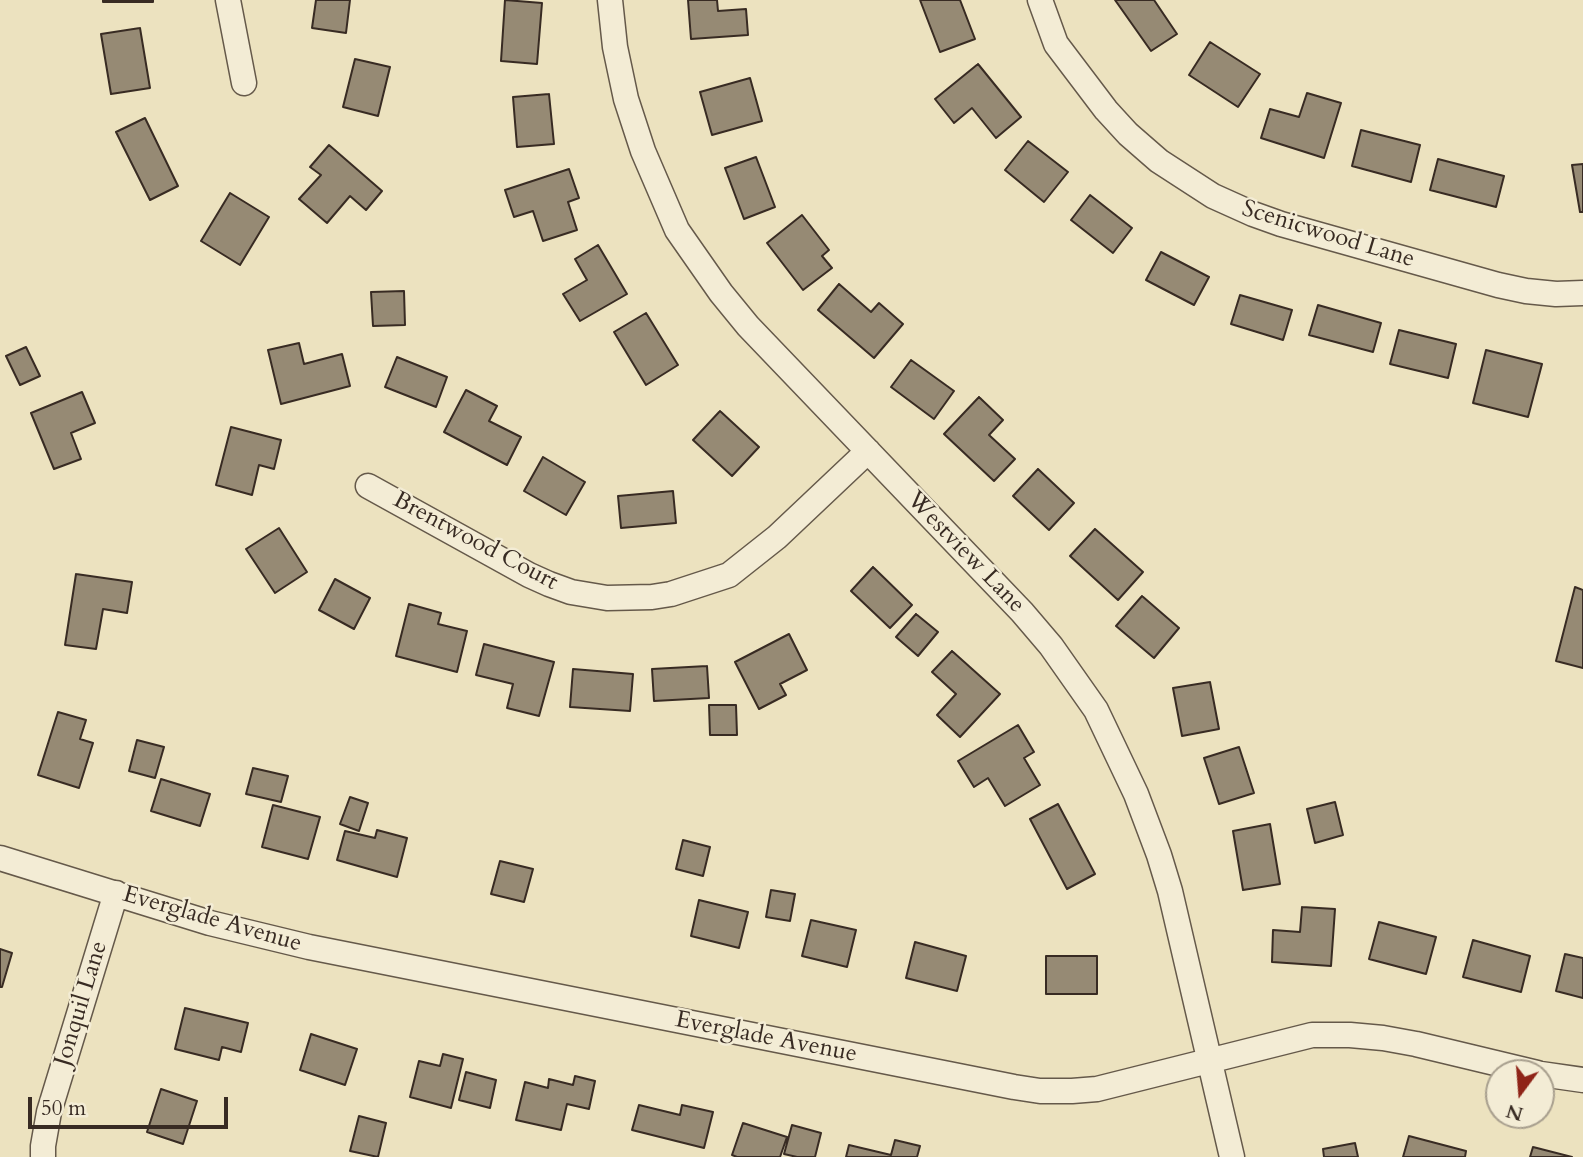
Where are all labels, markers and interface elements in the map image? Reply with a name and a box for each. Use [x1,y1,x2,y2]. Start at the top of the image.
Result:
street label: Scenicwood Lane [1238,195,1418,275]
street label: Brentwood Court [388,486,562,598]
street label: Westview Lane [900,486,1030,620]
street label: Everglade Avenue [119,881,305,959]
street label: Jonquil Lane [49,938,115,1070]
street label: Everglade Avenue [673,1006,859,1070]
north arrow [1485,1059,1555,1129]
scale bar [32,1084,231,1128]
text: 50 m [41,1094,86,1123]
text: N [1503,1097,1526,1127]

